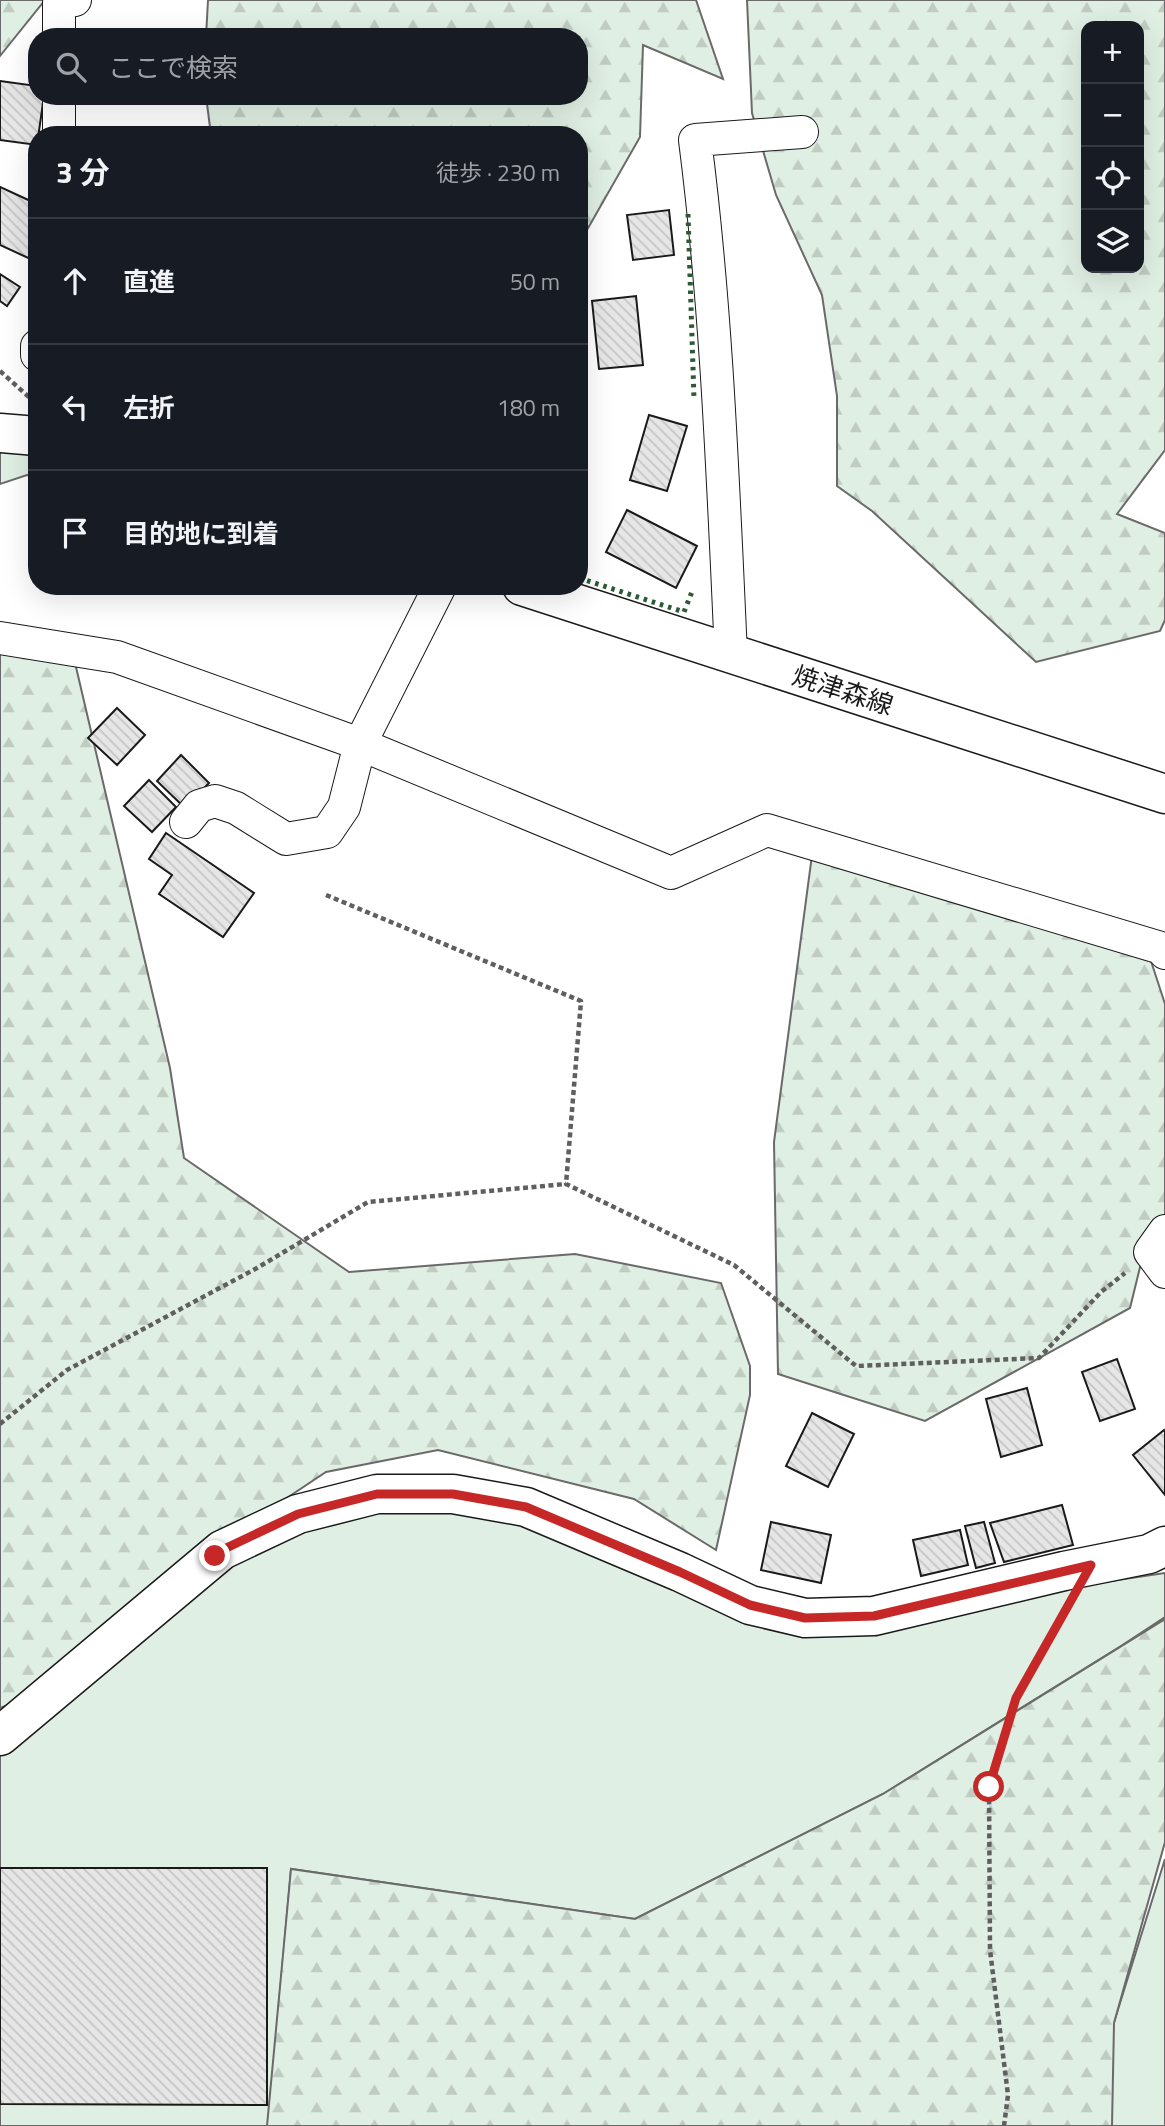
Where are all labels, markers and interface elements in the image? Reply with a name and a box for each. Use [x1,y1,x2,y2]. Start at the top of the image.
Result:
map controls [1081,21,1144,273]
button: + [1081,21,1144,84]
search box [28,28,588,105]
icon: search [52,48,90,86]
text: ここで検索 [108,48,238,87]
button: − [1081,84,1144,147]
button: locate [1081,147,1144,210]
text: 3 分 [56,149,109,195]
text: 徒歩 · 230 m [436,155,560,190]
button: layers [1081,210,1144,273]
icon: ahead [56,262,94,300]
text: 直進 [123,262,175,301]
text: 50 m [510,264,560,299]
icon: left [56,388,94,426]
text: 左折 [123,388,175,427]
text: 180 m [497,390,560,425]
icon: arrive [56,514,94,552]
text: 目的地に到着 [123,514,279,553]
street label: 焼津森線 [788,655,898,725]
route end [199,1540,230,1571]
route start [973,1771,1004,1802]

